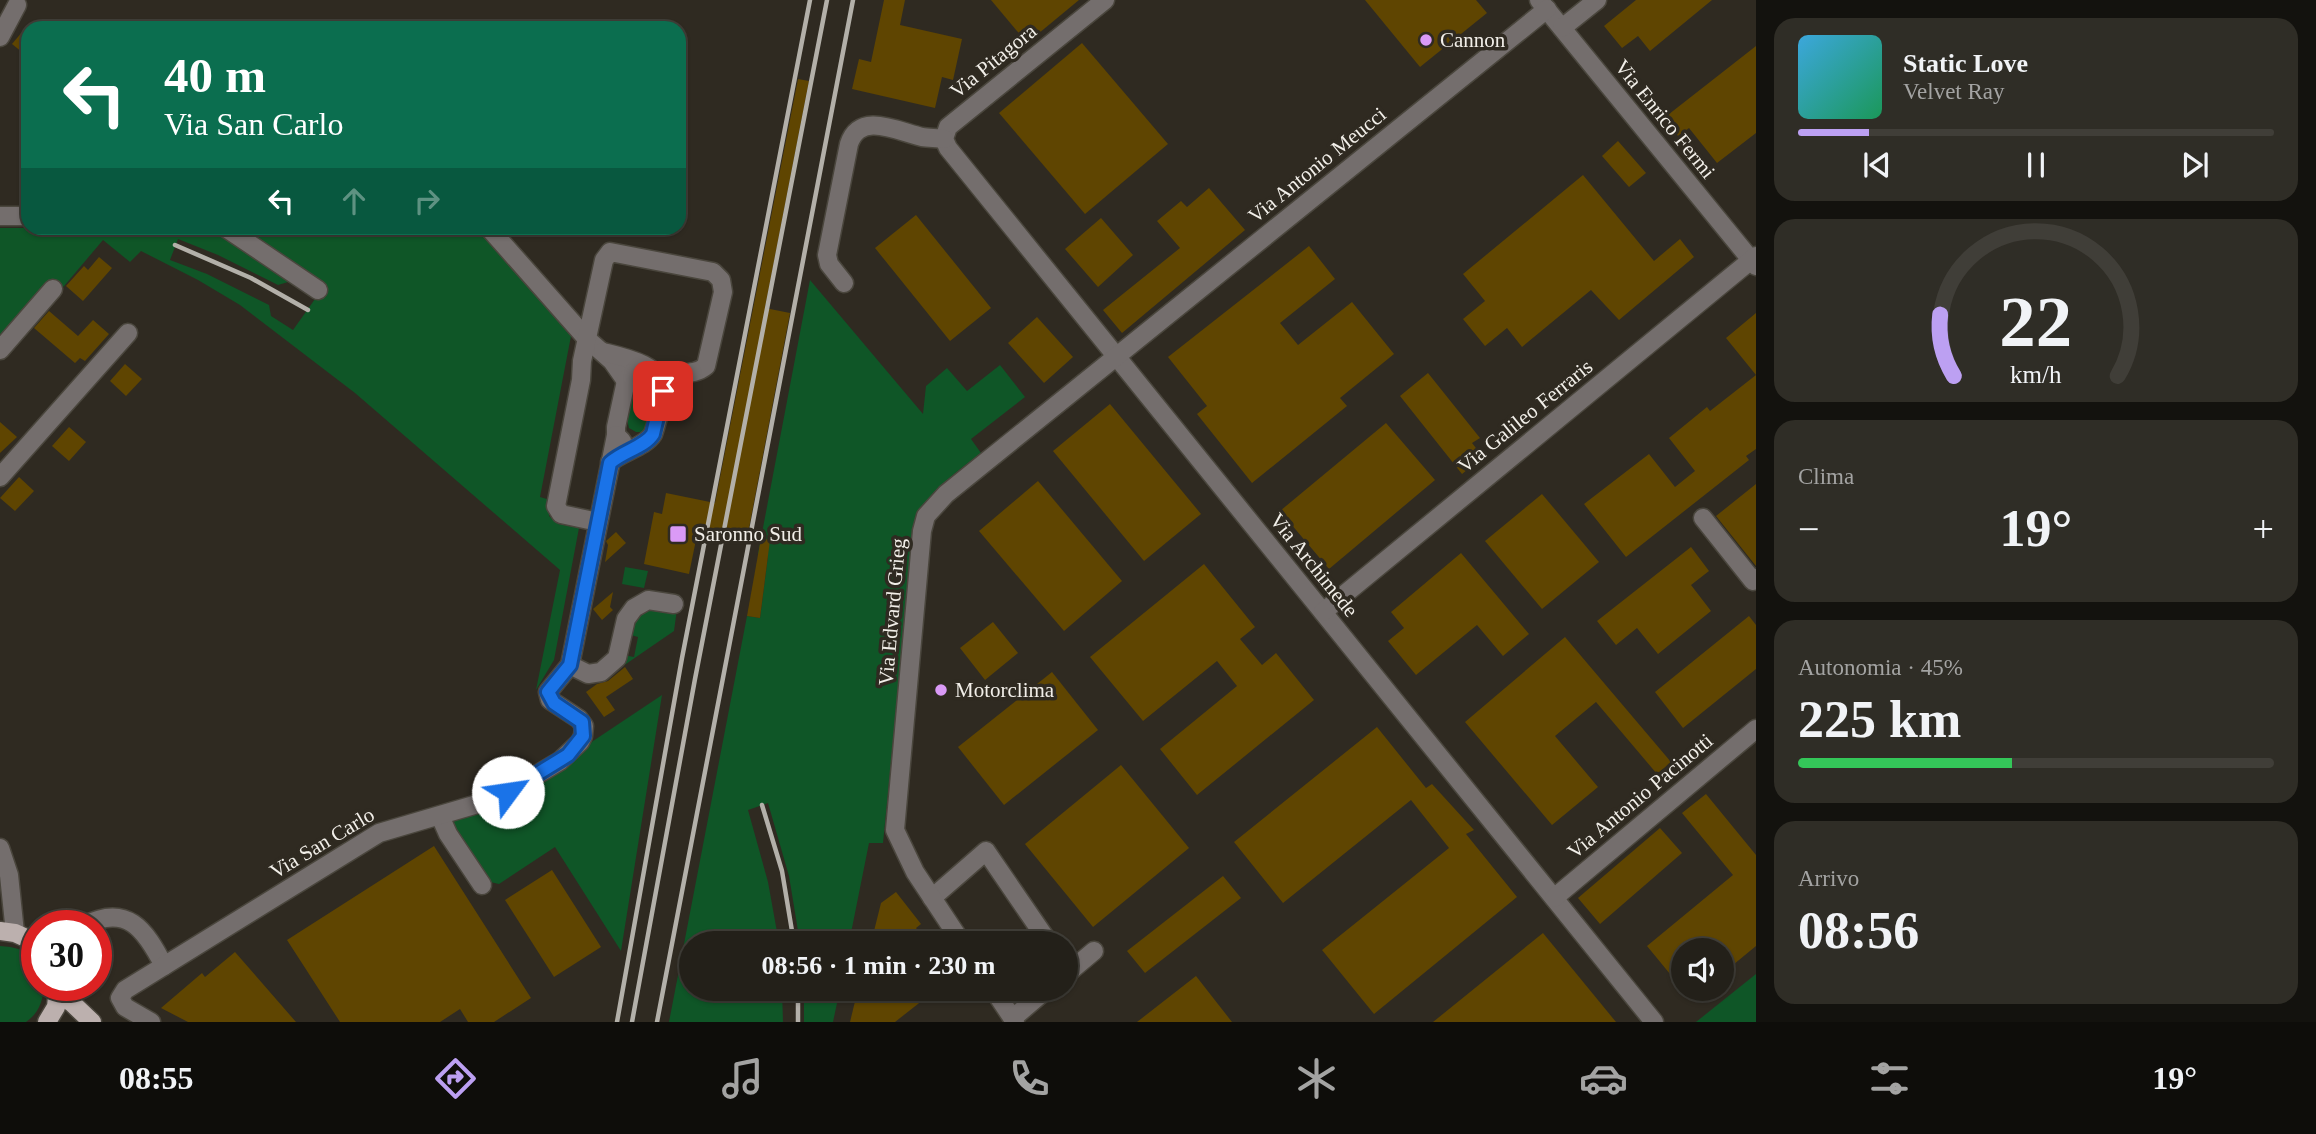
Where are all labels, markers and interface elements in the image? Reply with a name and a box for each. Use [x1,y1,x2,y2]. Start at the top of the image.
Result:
street label: Via Pitagora [945,18,1042,103]
place label: Cannon [1440,28,1506,52]
marker: Cannon [1418,32,1434,48]
text: 40 m [164,48,266,103]
icon: left [49,49,140,140]
text: Static Love [1903,49,2028,78]
street label: Via Enrico Fermi [1610,55,1720,183]
text: Velvet Ray [1903,79,2005,104]
street label: Via Antonio Meucci [1243,102,1391,228]
text: Via San Carlo [164,106,343,142]
icon: previous [1858,146,1896,184]
icon: pause [2017,146,2055,184]
icon: next [2176,146,2214,184]
icon: left [262,182,300,220]
icon: ahead [335,182,373,220]
icon: right [408,182,446,220]
text: 22 [2000,282,2072,363]
street label: Via Galileo Ferraris [1453,354,1597,478]
pin [633,361,693,421]
text: km/h [2010,361,2062,388]
icon: arrive [644,372,682,410]
text: Clima [1798,464,1854,489]
text: 19° [2000,500,2072,557]
street label: Via Archimede [1265,508,1363,622]
text: − [1798,508,1819,550]
text: + [2253,508,2274,550]
place label: Saronno Sud [694,522,802,546]
marker: Saronno Sud [668,524,688,544]
street label: Via Edvard Grieg [874,537,910,687]
text: Autonomia · 45% [1798,655,1963,680]
place label: Motorclima [955,678,1055,702]
marker: Motorclima [933,682,949,698]
text: 225 km [1798,691,1961,748]
street label: Via Antonio Pacinotti [1563,728,1718,864]
position arrow [471,755,545,829]
street label: Via San Carlo [265,802,379,884]
text: Arrivo [1798,866,1859,891]
text: 08:56 [1798,902,1919,959]
speed limit sign: 30 [21,910,112,1001]
map controls [1671,938,1734,1001]
button: sound [1671,938,1734,1001]
text: 08:56 · 1 min · 230 m [762,951,996,980]
icon: directions [431,1054,480,1103]
icon: music [718,1054,767,1103]
icon: phone [1005,1054,1054,1103]
icon: climate [1292,1054,1341,1103]
icon: car [1579,1054,1628,1103]
icon: filters [1865,1054,1914,1103]
text: 08:55 [119,1060,194,1096]
text: 19° [2152,1060,2197,1096]

